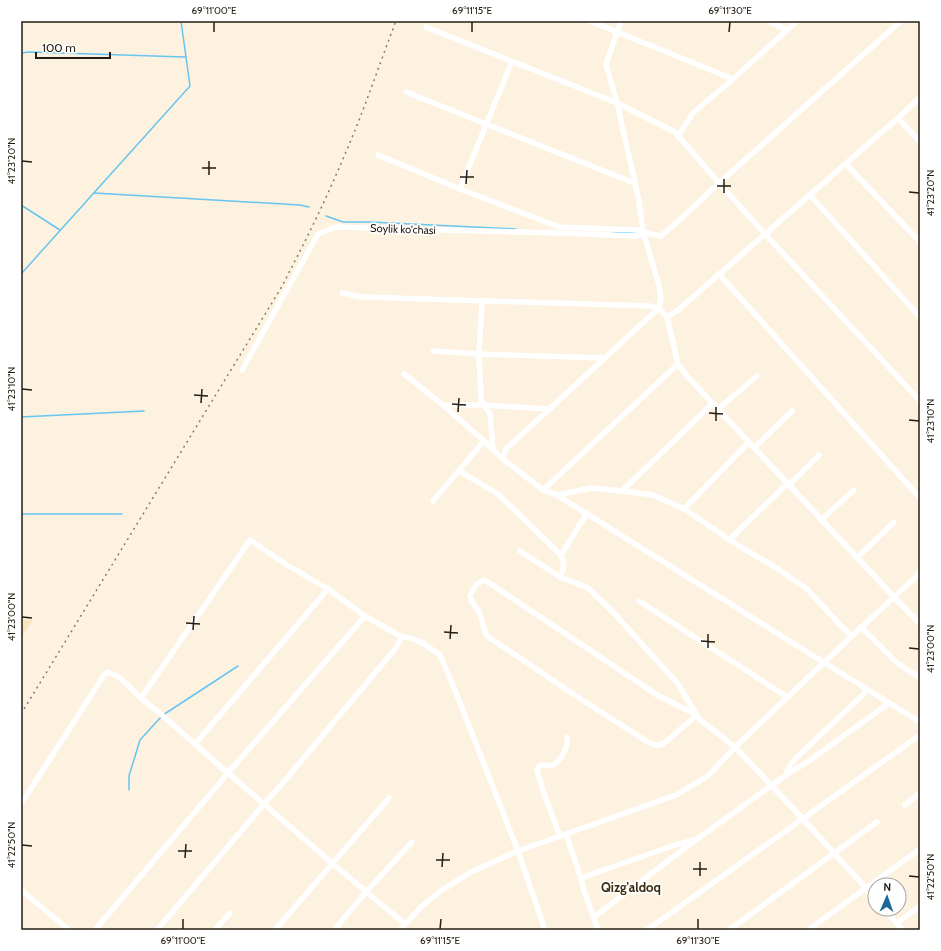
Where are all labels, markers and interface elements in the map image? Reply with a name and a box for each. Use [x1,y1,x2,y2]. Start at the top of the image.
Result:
text: 69°11'00"E [191,4,237,17]
text: 69°11'15"E [452,4,492,17]
text: 69°11'30"E [708,4,752,17]
scale bar [36,34,110,60]
text: 100 m [42,40,76,55]
text: 41°23'20"N [5,138,18,184]
text: 41°23'20"N [924,170,937,216]
street label: Soylik ko'chasi [370,221,436,237]
text: 41°23'10"N [5,367,18,411]
text: 41°23'10"N [924,399,937,443]
text: 41°23'00"N [5,593,18,641]
text: 41°23'00"N [924,625,937,673]
text: 41°22'50"N [5,822,18,868]
text: 41°22'50"N [924,854,937,900]
north arrow [867,877,907,917]
district label: Qizg'aldoq [601,879,661,895]
text: N [883,880,891,894]
text: 69°11'00"E [160,934,206,947]
text: 69°11'15"E [420,934,460,947]
text: 69°11'30"E [676,934,720,947]

